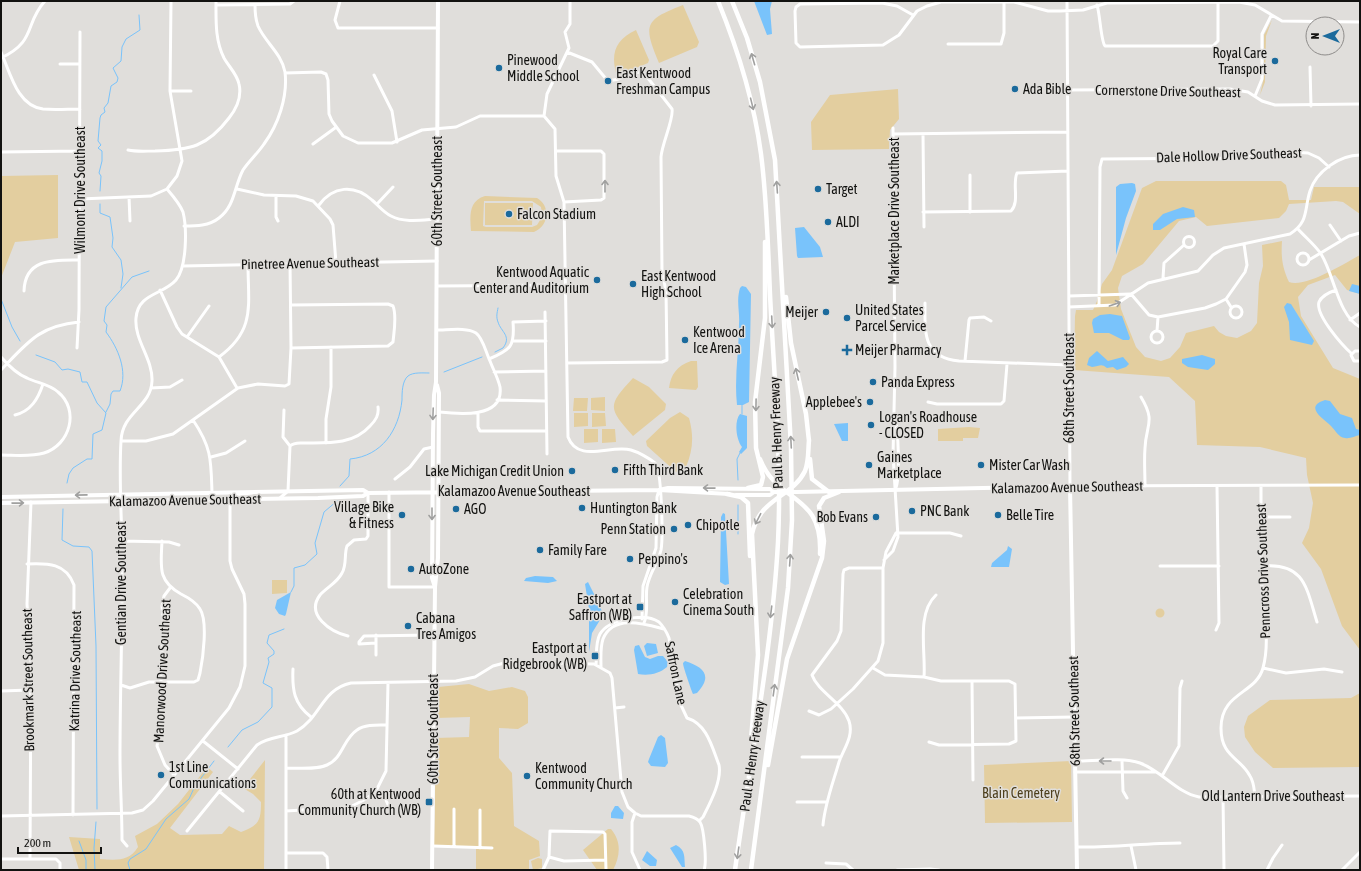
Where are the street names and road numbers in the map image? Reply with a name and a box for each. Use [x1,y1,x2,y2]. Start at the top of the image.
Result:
street label: Cornerstone Drive Southeast [1095,82,1241,100]
street label: Wilmont Drive Southeast [72,126,88,254]
street label: 60th Street Southeast [429,136,445,246]
street label: Marketplace Drive Southeast [886,137,902,285]
street label: Dale Hollow Drive Southeast [1156,144,1302,166]
street label: Pinetree Avenue Southeast [241,254,379,272]
street label: 68th Street Southeast [1061,333,1077,443]
street label: Paul B. Henry Freeway [766,376,786,489]
street label: Kalamazoo Avenue Southeast [991,478,1143,496]
street label: Kalamazoo Avenue Southeast [438,483,590,499]
street label: Kalamazoo Avenue Southeast [109,491,261,509]
street label: Penncross Drive Southeast [1253,503,1273,639]
street label: Gentian Drive Southeast [113,521,129,645]
street label: Manorwood Drive Southeast [150,599,174,743]
street label: Brookmark Street Southeast [19,608,37,752]
street label: Katrina Drive Southeast [66,611,84,731]
street label: Saffron Lane [661,640,691,706]
street label: 68th Street Southeast [1065,656,1083,766]
street label: 60th Street Southeast [425,674,441,784]
street label: Paul B. Henry Freeway [736,699,768,813]
street label: Old Lantern Drive Southeast [1201,788,1345,804]

